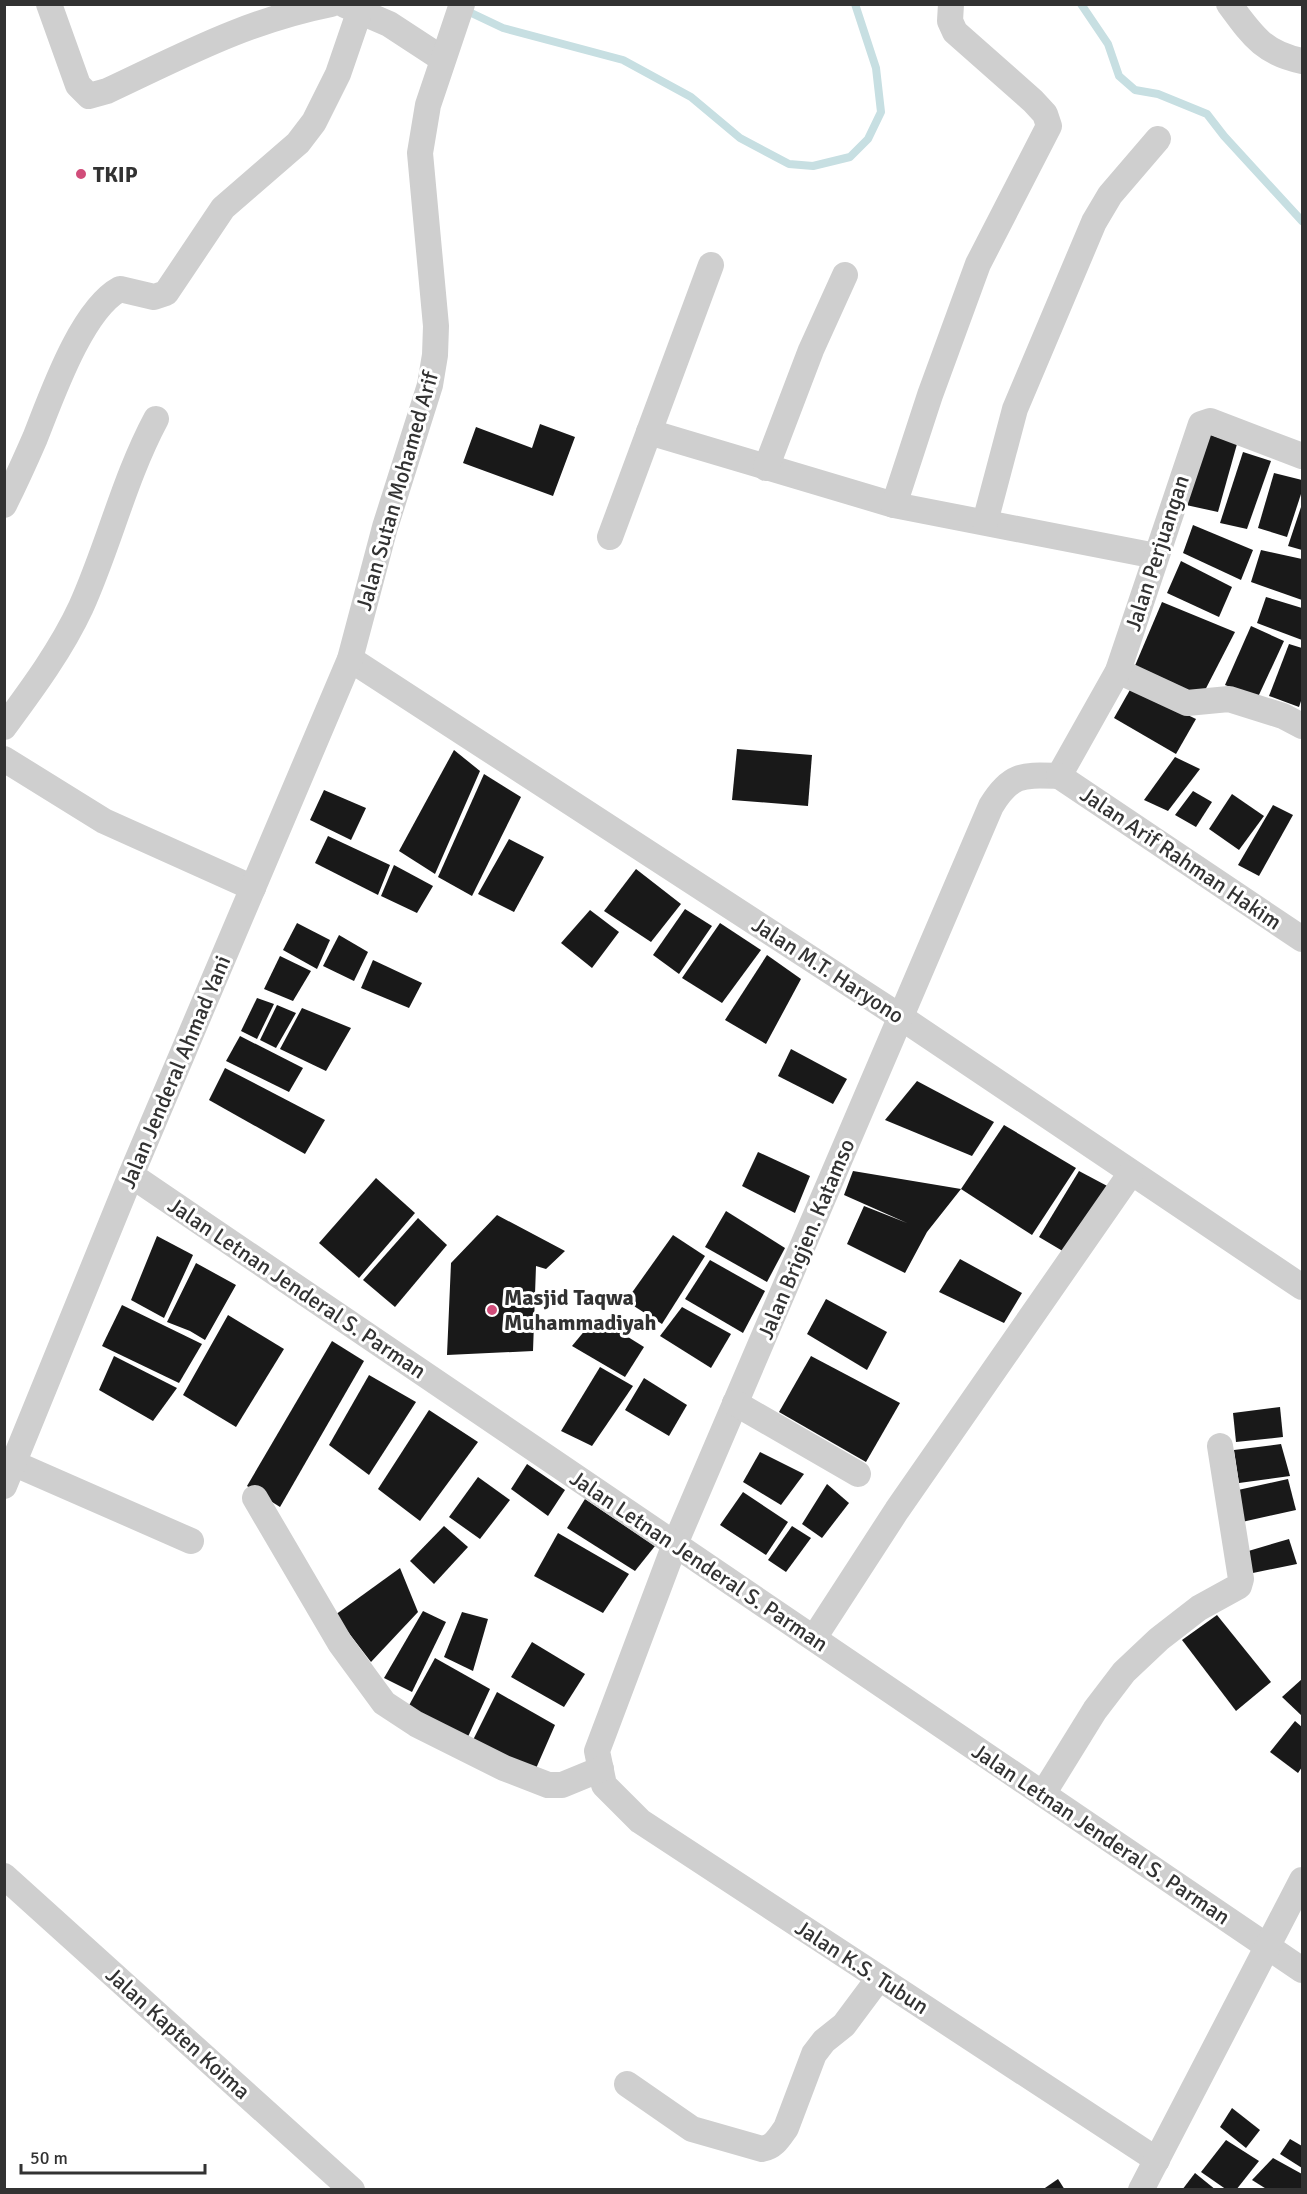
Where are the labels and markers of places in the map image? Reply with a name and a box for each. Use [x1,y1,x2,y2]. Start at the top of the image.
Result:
place label: TKIP [93,161,138,188]
marker: TKIP [74,167,88,181]
place label: Masjid Taqwa Muhammadiyah [504,1284,657,1336]
marker: Masjid Taqwa Muhammadiyah [485,1303,499,1317]

